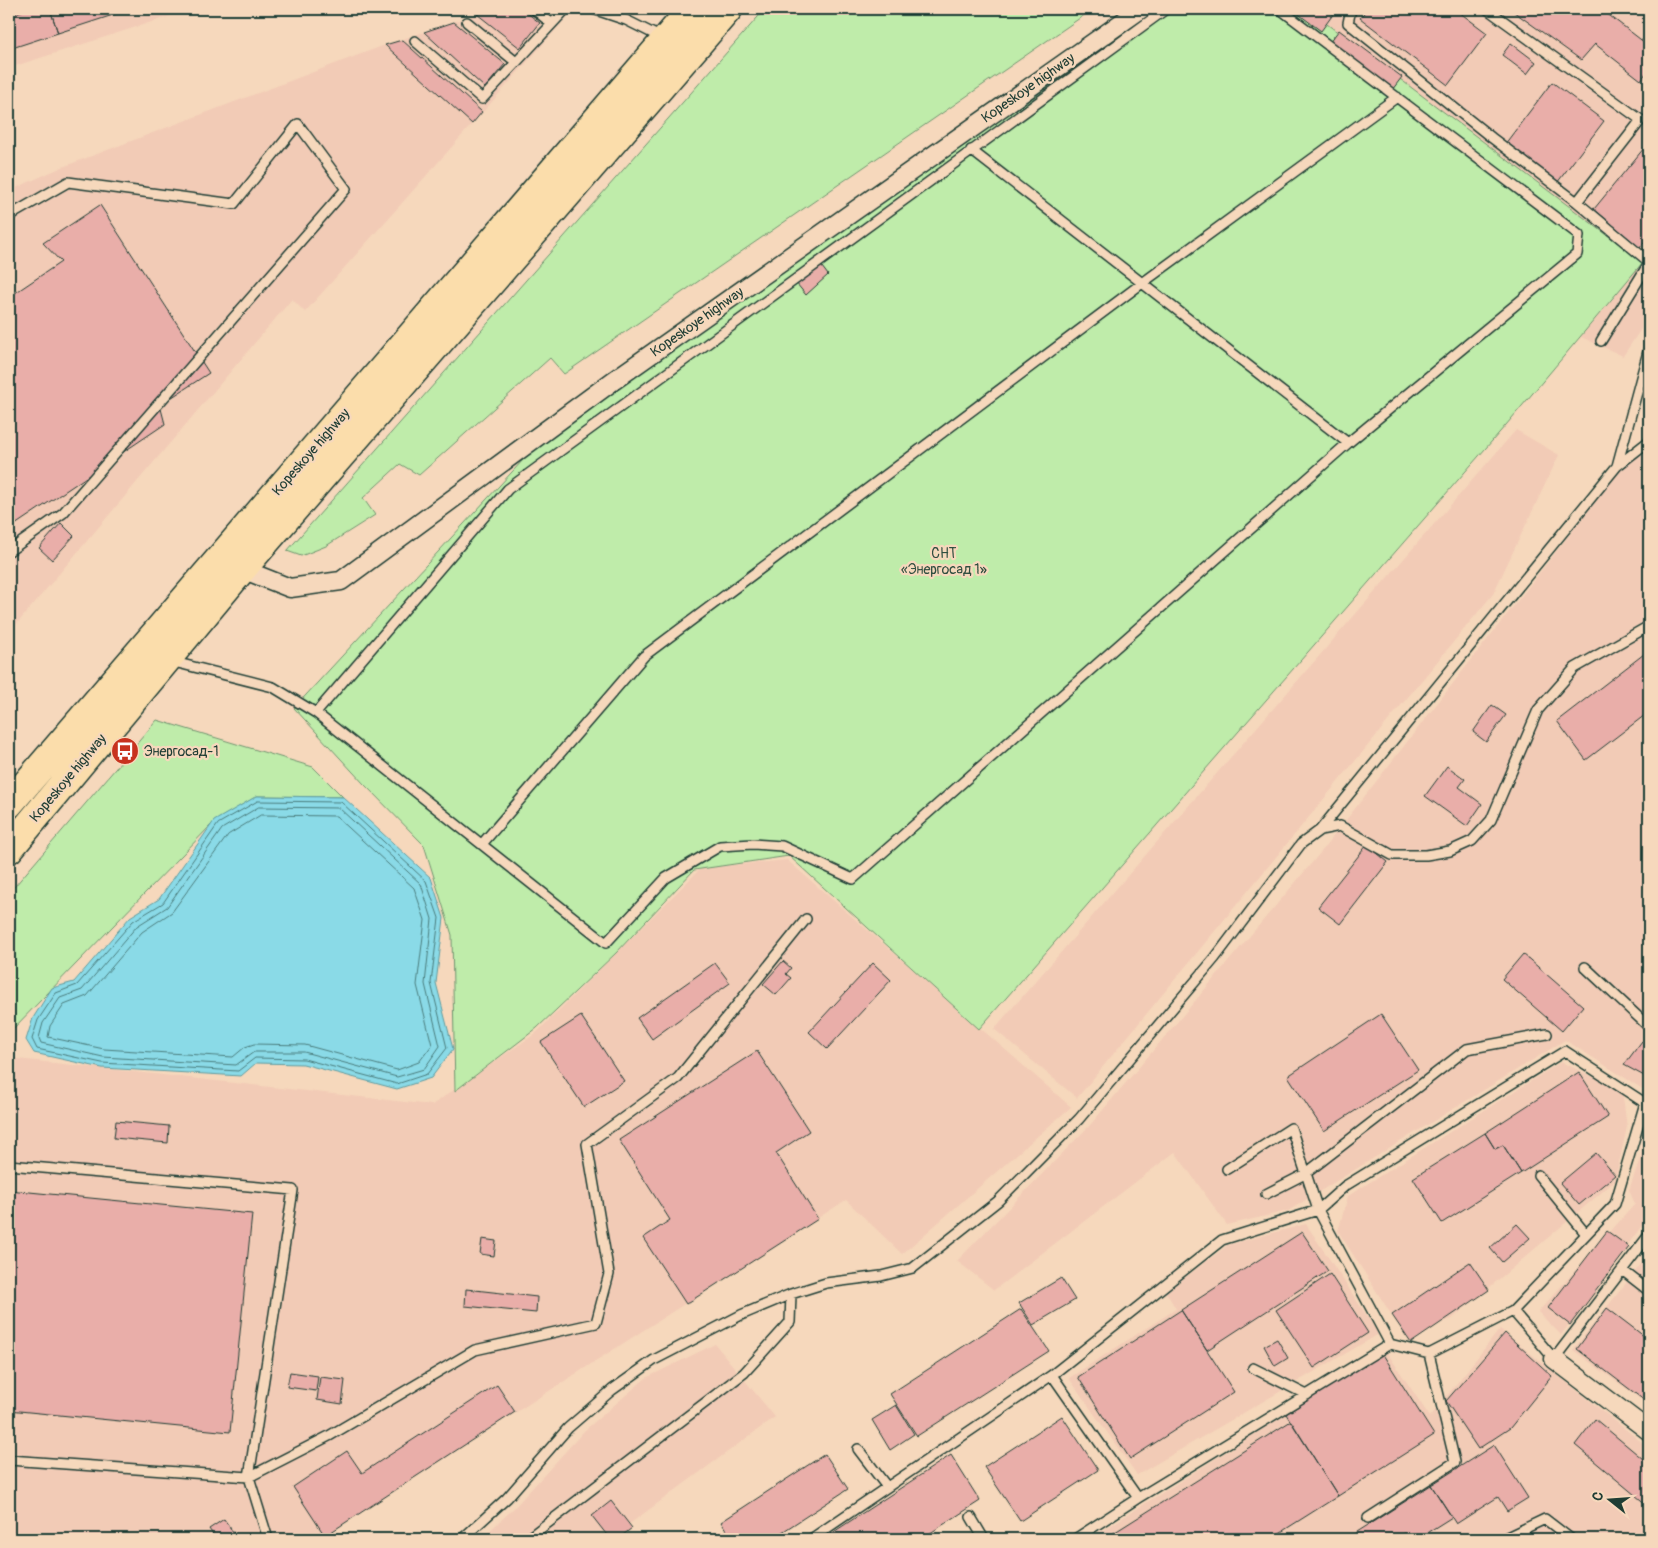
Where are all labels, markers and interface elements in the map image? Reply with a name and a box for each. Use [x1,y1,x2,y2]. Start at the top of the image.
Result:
street label: Kopeskoye highway [978,50,1078,126]
street label: Kopeskoye highway [647,284,747,360]
street label: Kopeskoye highway [269,405,353,499]
park label: СНТ «Энергосад 1» [901,545,987,578]
street label: Kopeskoye highway [26,730,110,826]
bus stop icon: Энергосад-1 [110,736,140,766]
place label: Энергосад-1 [144,743,219,760]
north arrow [1586,1476,1636,1526]
text: С [1589,1489,1608,1503]

